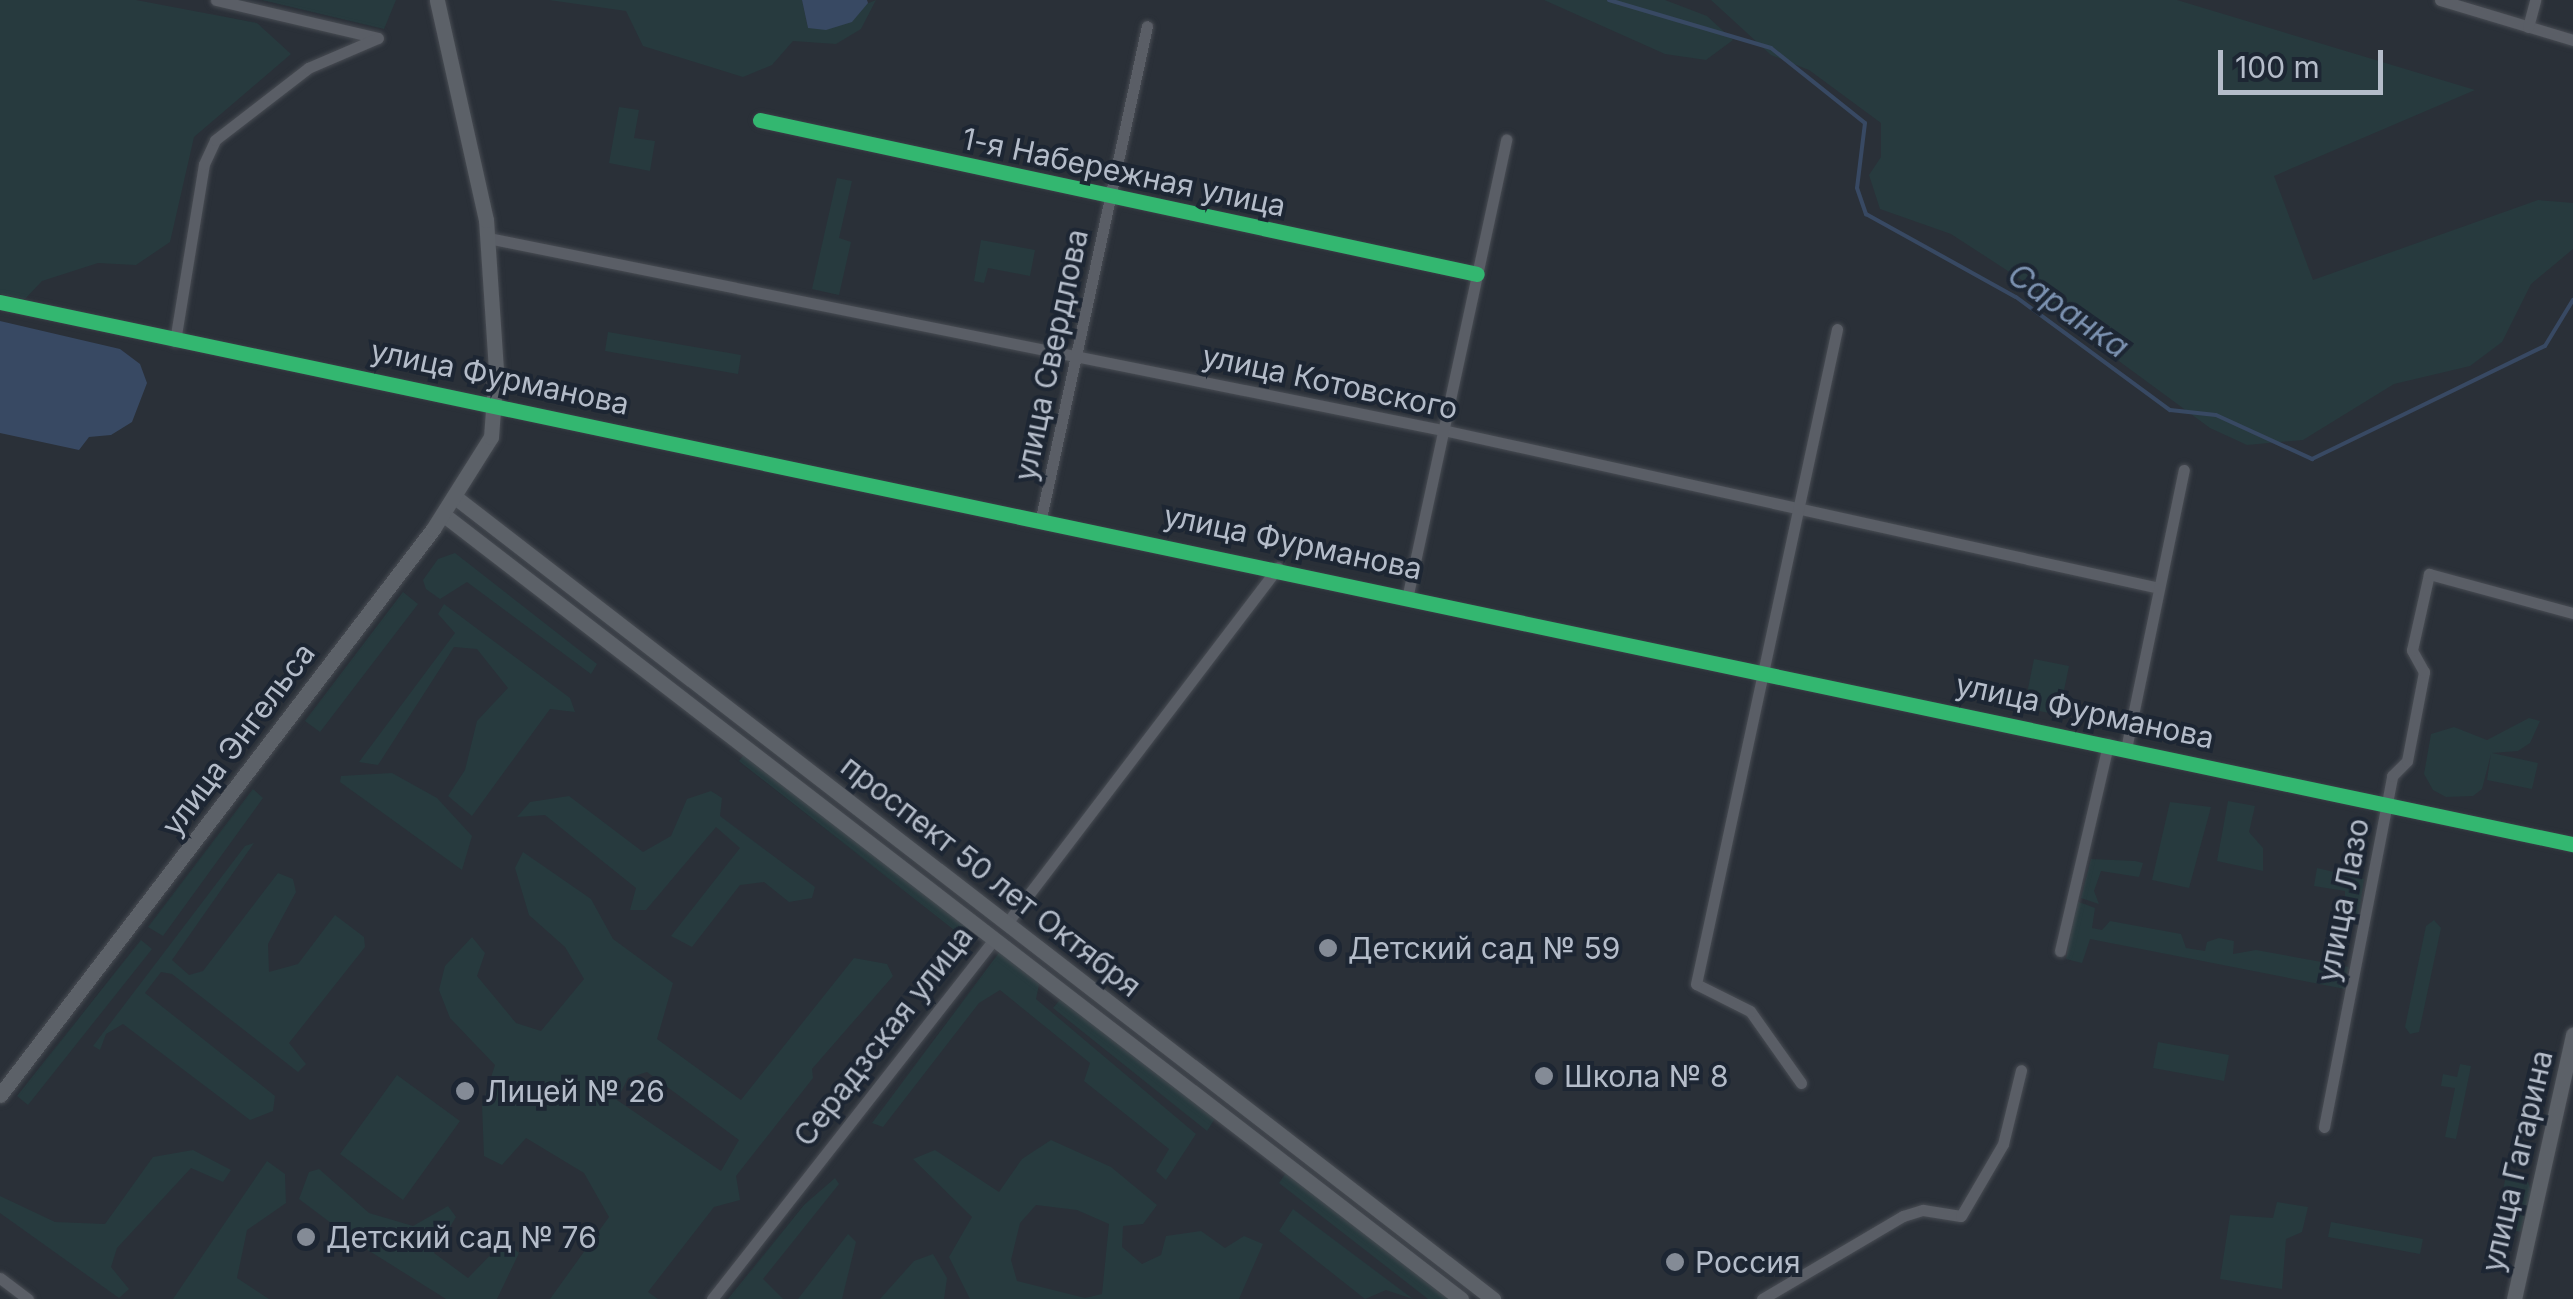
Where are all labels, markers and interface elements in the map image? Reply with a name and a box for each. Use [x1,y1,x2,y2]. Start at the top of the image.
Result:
scale bar [2223,30,2388,92]
text: 100 m [2235,49,2320,85]
street label: 1-я Набережная улица [959,120,1289,224]
street label: улица Свердлова [1007,226,1095,484]
water label: Саранка [2000,256,2136,366]
street label: улица Фурманова [368,332,632,422]
street label: улица Котовского [1199,337,1461,427]
street label: улица Фурманова [1161,497,1425,587]
street label: улица Энгельса [154,636,322,842]
street label: улица Фурманова [1953,666,2217,756]
street label: проспект 50 лет Октября [834,748,1148,1004]
street label: улица Лазо [2310,815,2376,985]
street label: Серадзская улица [786,919,980,1153]
place label: Детский сад № 59 [1348,930,1620,966]
marker: Детский сад № 59 [1317,937,1339,959]
street label: улица Гагарина [2474,1047,2560,1275]
place label: Школа № 8 [1564,1058,1729,1094]
marker: Школа № 8 [1533,1065,1555,1087]
place label: Лицей № 26 [485,1073,665,1109]
marker: Лицей № 26 [454,1080,476,1102]
place label: Детский сад № 76 [326,1219,597,1255]
marker: Детский сад № 76 [295,1226,317,1248]
place label: Россия [1695,1244,1801,1280]
marker: Россия [1664,1251,1686,1273]

